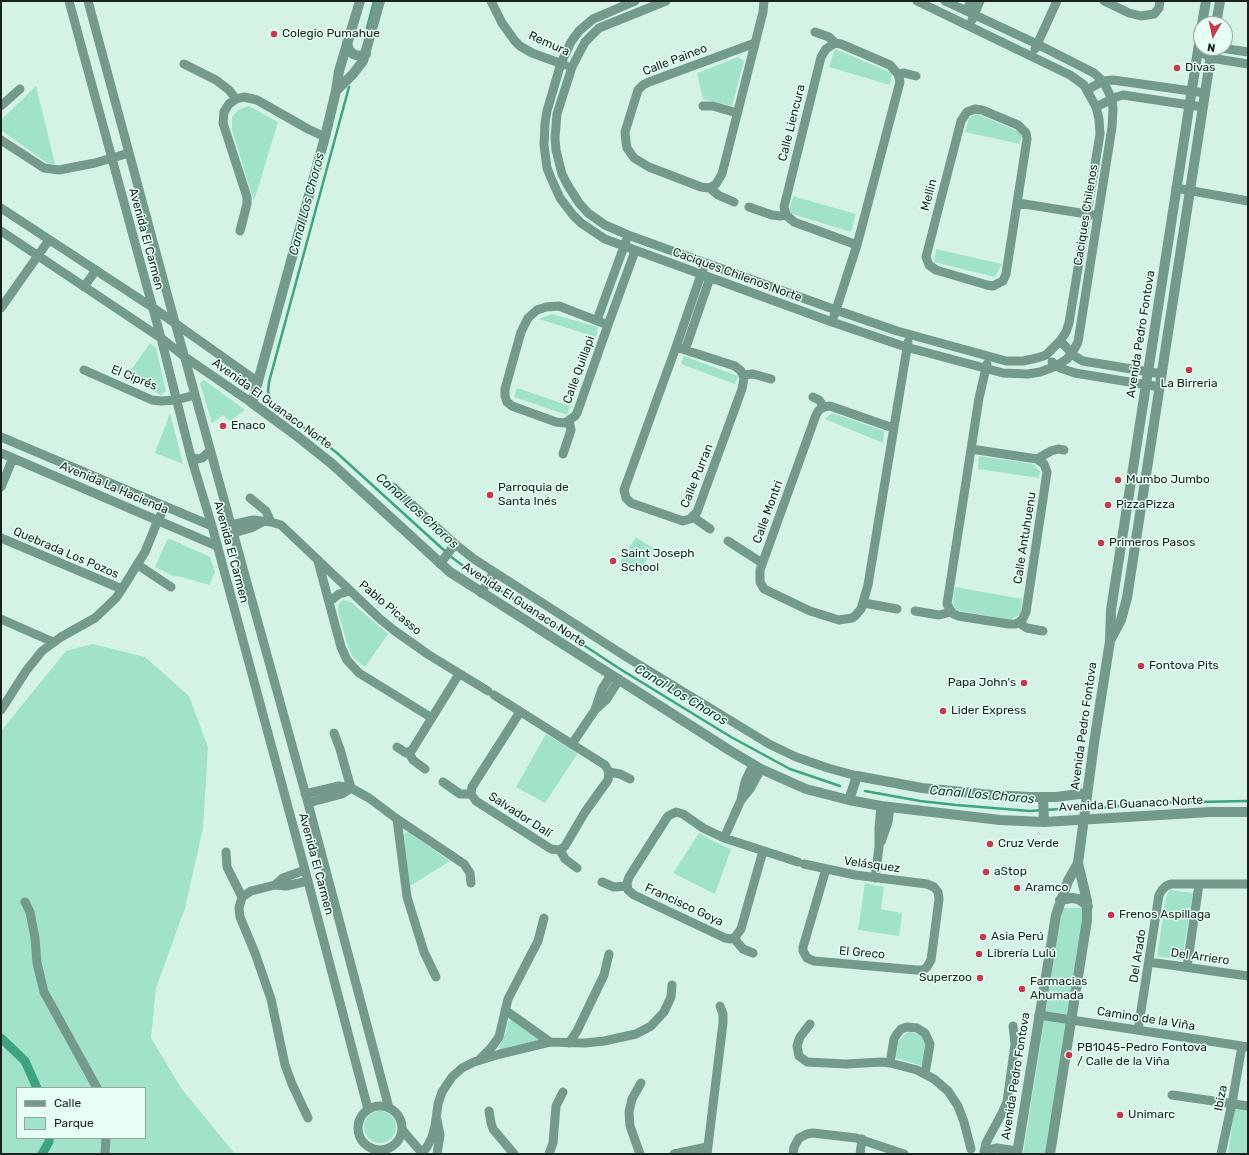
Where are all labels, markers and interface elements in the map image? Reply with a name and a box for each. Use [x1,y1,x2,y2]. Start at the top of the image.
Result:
north arrow [1193,16,1233,56]
place label: Colegio Pumahue [282,27,380,41]
marker: Colegio Pumahue [269,29,279,39]
street label: Remura [526,29,572,59]
text: N [1206,40,1216,54]
street label: Calle Paineo [641,41,709,79]
place label: Divas [1185,61,1215,75]
marker: Divas [1172,63,1182,73]
street label: Calle Liencura [775,83,809,163]
water label: Canal Los Choros [286,151,328,257]
street label: Caciques Chilenos [1071,163,1101,267]
street label: Mellin [918,178,940,212]
street label: Avenida El Carmen [126,187,166,291]
street label: Caciques Chilenos Norte [670,245,804,305]
street label: Avenida Pedro Fontova [1124,269,1158,399]
street label: Calle Quillapi [560,334,598,406]
street label: Avenida El Guanaco Norte [209,356,335,452]
street label: El Ciprés [109,362,159,394]
marker: La Birreria [1184,365,1194,375]
place label: La Birreria [1160,377,1218,391]
place label: Enaco [231,419,266,433]
marker: Enaco [218,421,228,431]
street label: Calle Purran [678,442,716,510]
street label: Avenida La Hacienda [58,459,170,517]
water label: Canal Los Choros [373,470,461,552]
place label: Mumbo Jumbo [1126,473,1210,487]
marker: Mumbo Jumbo [1113,475,1123,485]
street label: Calle Montri [750,479,786,545]
place label: Parroquia de Santa Inés [498,481,569,509]
marker: Parroquia de Santa Inés [485,490,495,500]
street label: Calle Antuhuenu [1011,491,1039,585]
place label: PizzaPizza [1116,498,1175,512]
street label: Avenida El Carmen [211,500,251,604]
marker: PizzaPizza [1103,500,1113,510]
street label: Quebrada Los Pozos [11,524,121,582]
place label: Primeros Pasos [1109,536,1195,550]
marker: Primeros Pasos [1096,538,1106,548]
place label: Saint Joseph School [621,547,695,575]
marker: Saint Joseph School [608,556,618,566]
street label: Avenida El Guanaco Norte [460,560,588,650]
street label: Pablo Picasso [356,578,424,638]
place label: Fontova Pits [1149,659,1219,673]
water label: Canal Los Choros [632,661,730,729]
street label: Avenida Pedro Fontova [1068,661,1100,791]
marker: Fontova Pits [1136,661,1146,671]
place label: Papa John's [948,676,1016,690]
marker: Papa John's [1019,678,1029,688]
place label: Lider Express [951,704,1026,718]
marker: Lider Express [938,706,948,716]
water label: Canal Los Choros [929,783,1035,807]
street label: Salvador Dalí [486,789,554,841]
street label: Avenida El Guanaco Norte [1059,793,1203,815]
street label: Avenida El Carmen [296,812,336,916]
place label: Cruz Verde [998,837,1059,851]
marker: Cruz Verde [985,839,995,849]
street label: Velásquez [843,854,901,876]
place label: aStop [994,865,1027,879]
marker: aStop [981,867,991,877]
street label: Francisco Goya [642,880,726,930]
place label: Aramco [1025,881,1068,895]
marker: Aramco [1012,883,1022,893]
place label: Frenos Aspillaga [1119,908,1211,922]
marker: Frenos Aspillaga [1106,910,1116,920]
street label: Del Arado [1127,928,1149,984]
place label: Asia Perú [991,930,1044,944]
marker: Asia Perú [978,932,988,942]
street label: El Greco [838,944,886,962]
street label: Del Arriero [1170,946,1230,968]
place label: Librería Lulú [987,947,1056,961]
marker: Librería Lulú [974,949,984,959]
place label: Superzoo [919,971,972,985]
marker: Superzoo [975,973,985,983]
place label: Farmacias Ahumada [1030,975,1087,1003]
marker: Farmacias Ahumada [1017,984,1027,994]
street label: Camino de la Viña [1096,1004,1196,1034]
street label: Avenida Pedro Fontova [999,1011,1033,1141]
place label: PB1045-Pedro Fontova / Calle de la Viña [1077,1041,1207,1069]
marker: PB1045-Pedro Fontova / Calle de la Viña [1064,1050,1074,1060]
street label: Ibiza [1211,1084,1231,1112]
legend [16,1087,146,1139]
text: Calle [54,1096,81,1110]
place label: Unimarc [1128,1108,1175,1122]
marker: Unimarc [1115,1110,1125,1120]
text: Parque [54,1116,94,1130]

